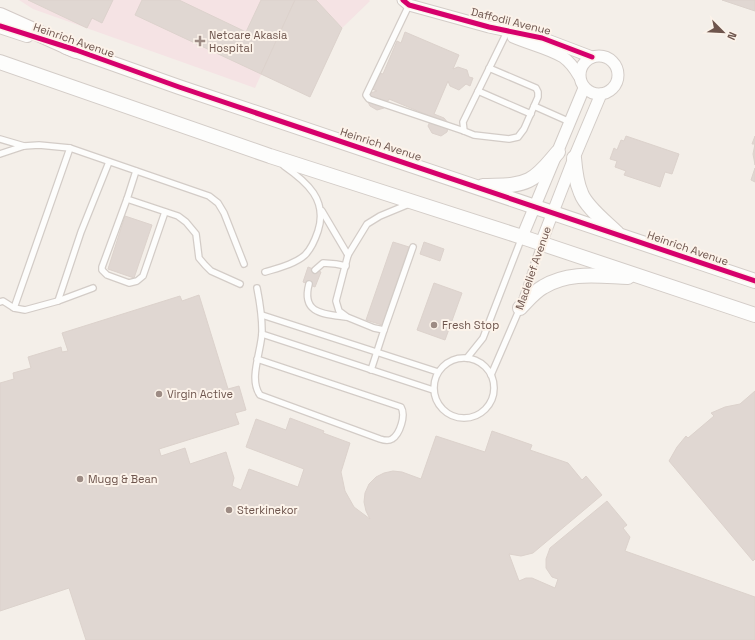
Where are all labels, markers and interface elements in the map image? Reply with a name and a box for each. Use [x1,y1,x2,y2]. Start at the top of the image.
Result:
street label: Daffodil Avenue [469,4,553,38]
north arrow [703,12,743,52]
street label: Heinrich Avenue [32,20,116,60]
place label: Netcare Akasia Hospital [209,28,288,55]
text: N [724,30,740,42]
marker: Netcare Akasia Hospital [194,35,206,47]
street label: Heinrich Avenue [338,124,424,164]
street label: Madelief Avenue [512,224,554,312]
street label: Heinrich Avenue [646,228,730,268]
place label: Fresh Stop [442,318,499,332]
marker: Fresh Stop [429,320,439,330]
place label: Virgin Active [167,387,233,401]
marker: Virgin Active [154,389,164,399]
place label: Mugg & Bean [88,472,158,486]
marker: Mugg & Bean [75,474,85,484]
place label: Sterkinekor [237,503,298,517]
marker: Sterkinekor [224,505,234,515]

